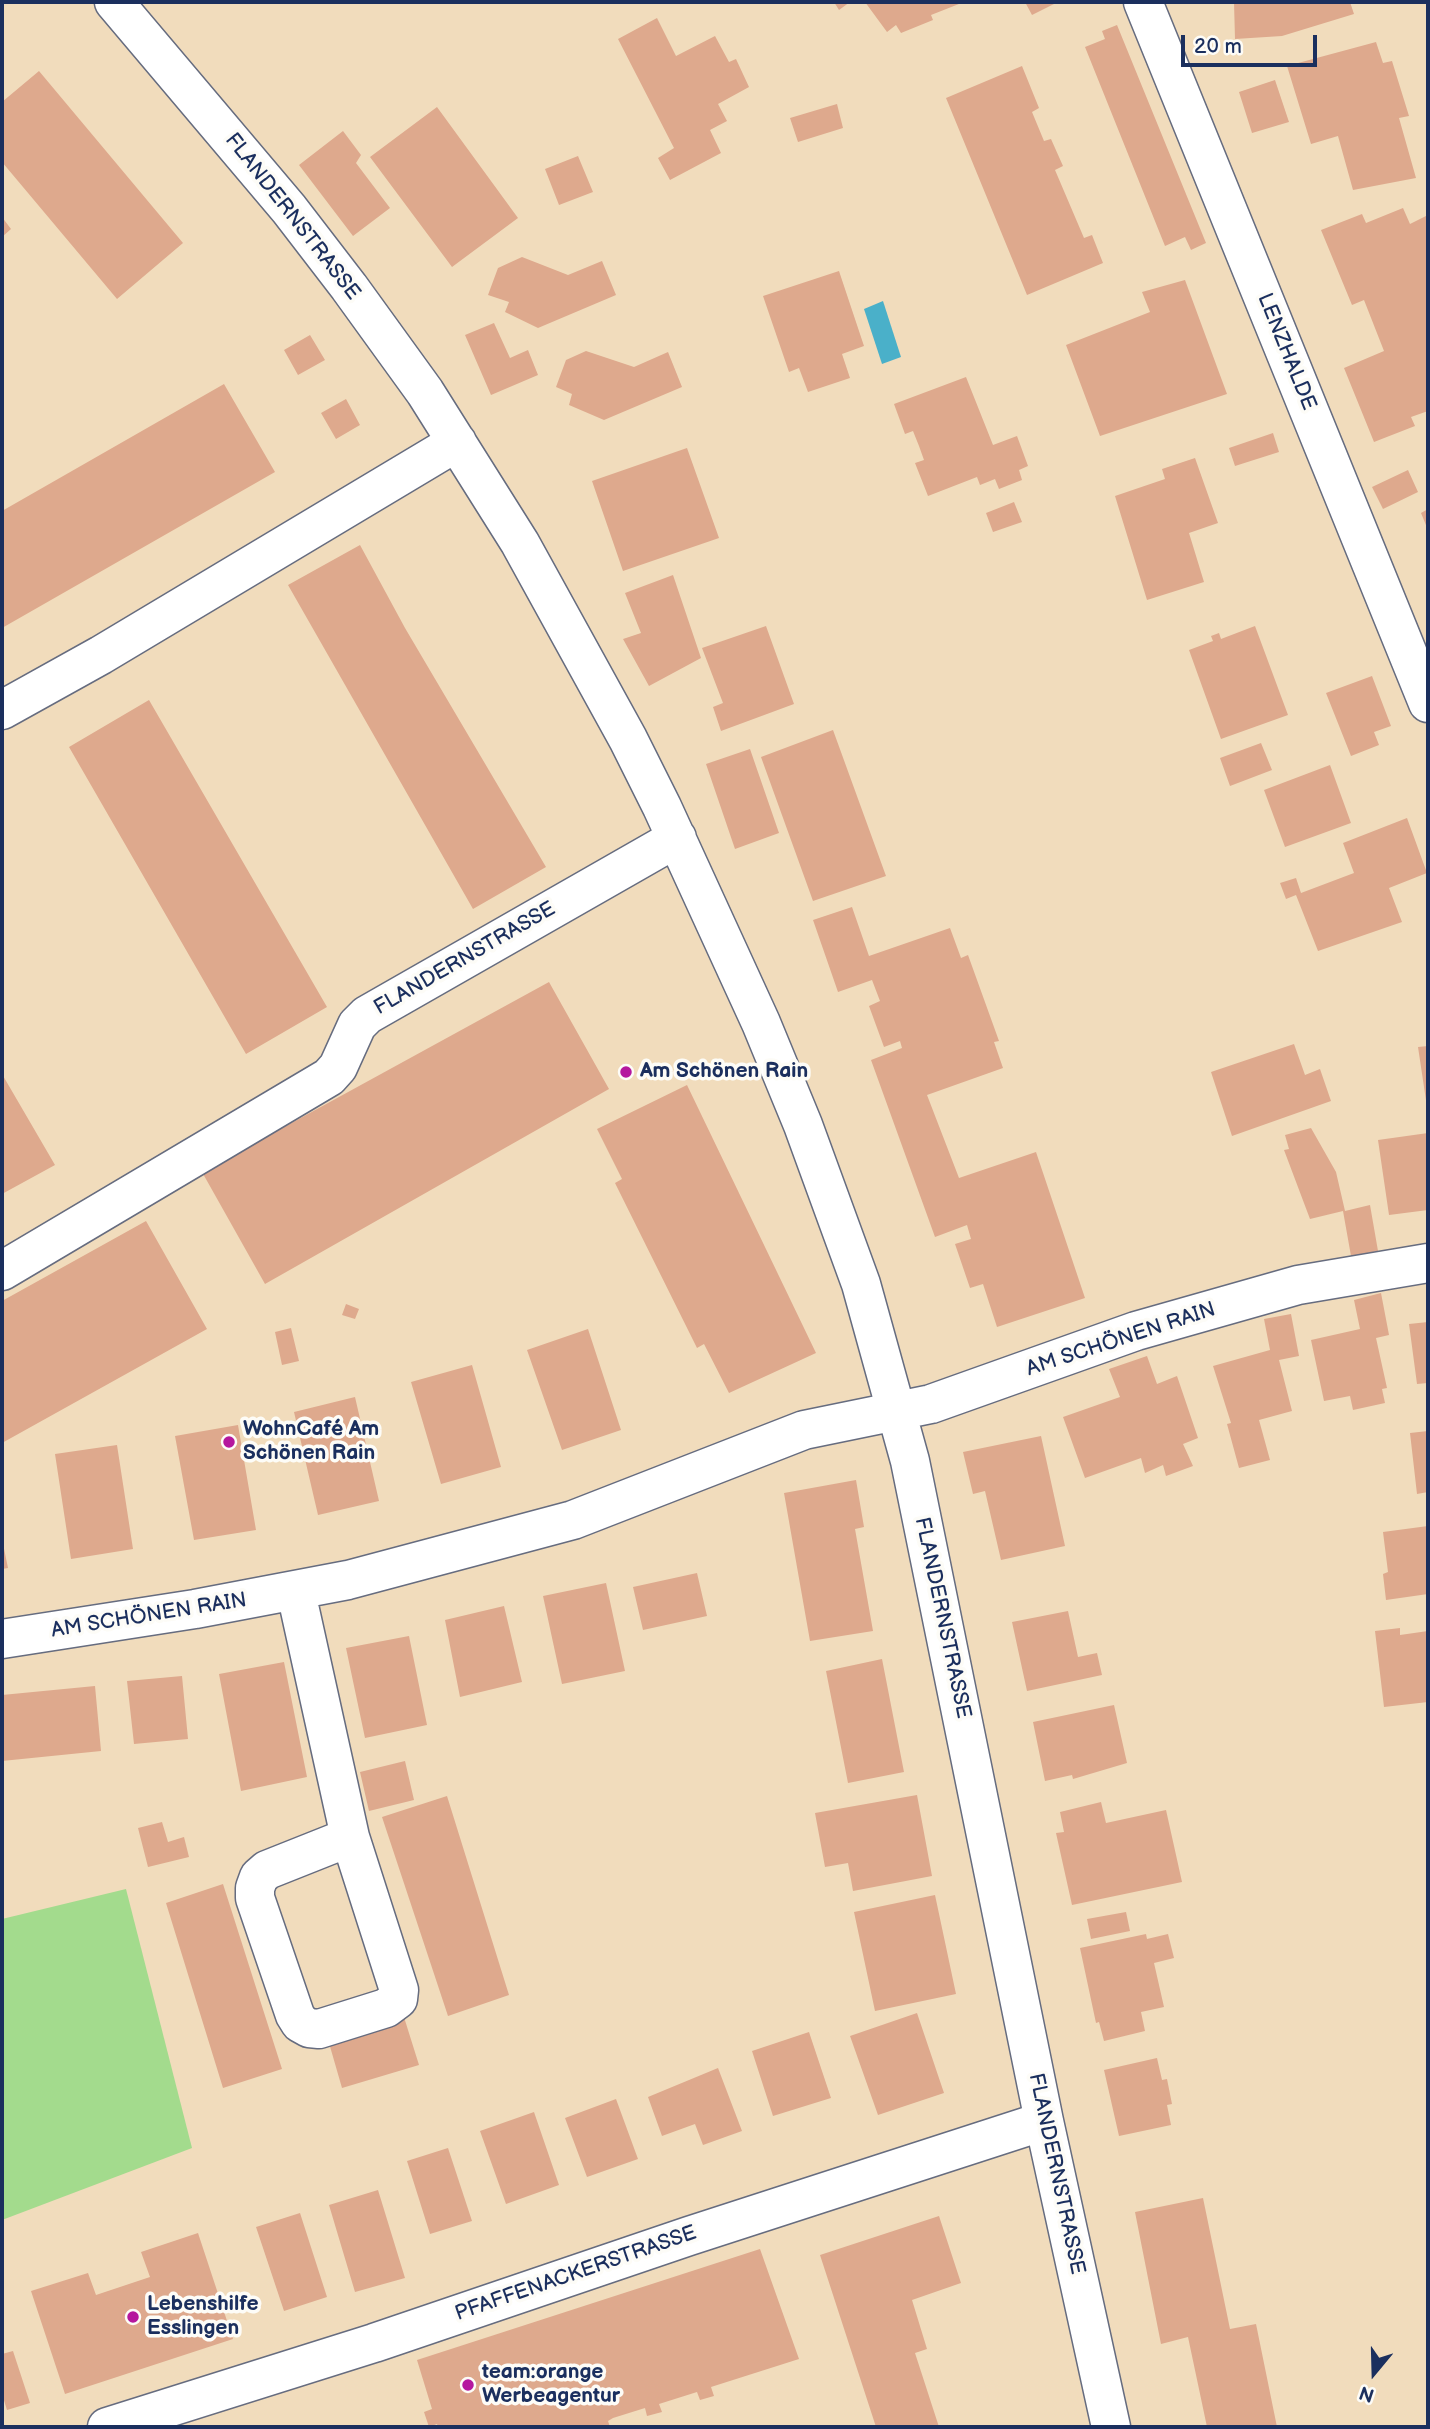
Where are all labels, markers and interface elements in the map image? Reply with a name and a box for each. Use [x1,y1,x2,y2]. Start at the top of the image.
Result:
scale bar [1185,21,1322,65]
text: 20 m [1194,34,1242,59]
street label: FLANDERNSTRASSE [219,128,365,306]
street label: LENZHALDE [1251,290,1321,414]
street label: FLANDERNSTRASSE [370,897,560,1021]
place label: Am Schönen Rain [640,1059,808,1085]
marker: Am Schönen Rain [618,1064,634,1080]
street label: AM SCHÖNEN RAIN [1023,1297,1219,1383]
place label: WohnCafé Am Schönen Rain [243,1417,379,1467]
marker: WohnCafé Am Schönen Rain [221,1434,237,1450]
street label: FLANDERNSTRASSE [908,1515,976,1721]
street label: AM SCHÖNEN RAIN [49,1588,249,1644]
street label: FLANDERNSTRASSE [1022,2071,1090,2277]
street label: PFAFFENACKERSTRASSE [452,2221,700,2327]
place label: Lebenshilfe Esslingen [147,2292,258,2342]
marker: Lebenshilfe Esslingen [125,2309,141,2325]
north arrow [1339,2338,1409,2408]
place label: team:orange Werbeagentur [482,2360,620,2410]
marker: team:orange Werbeagentur [460,2377,476,2393]
text: N [1357,2380,1377,2407]

